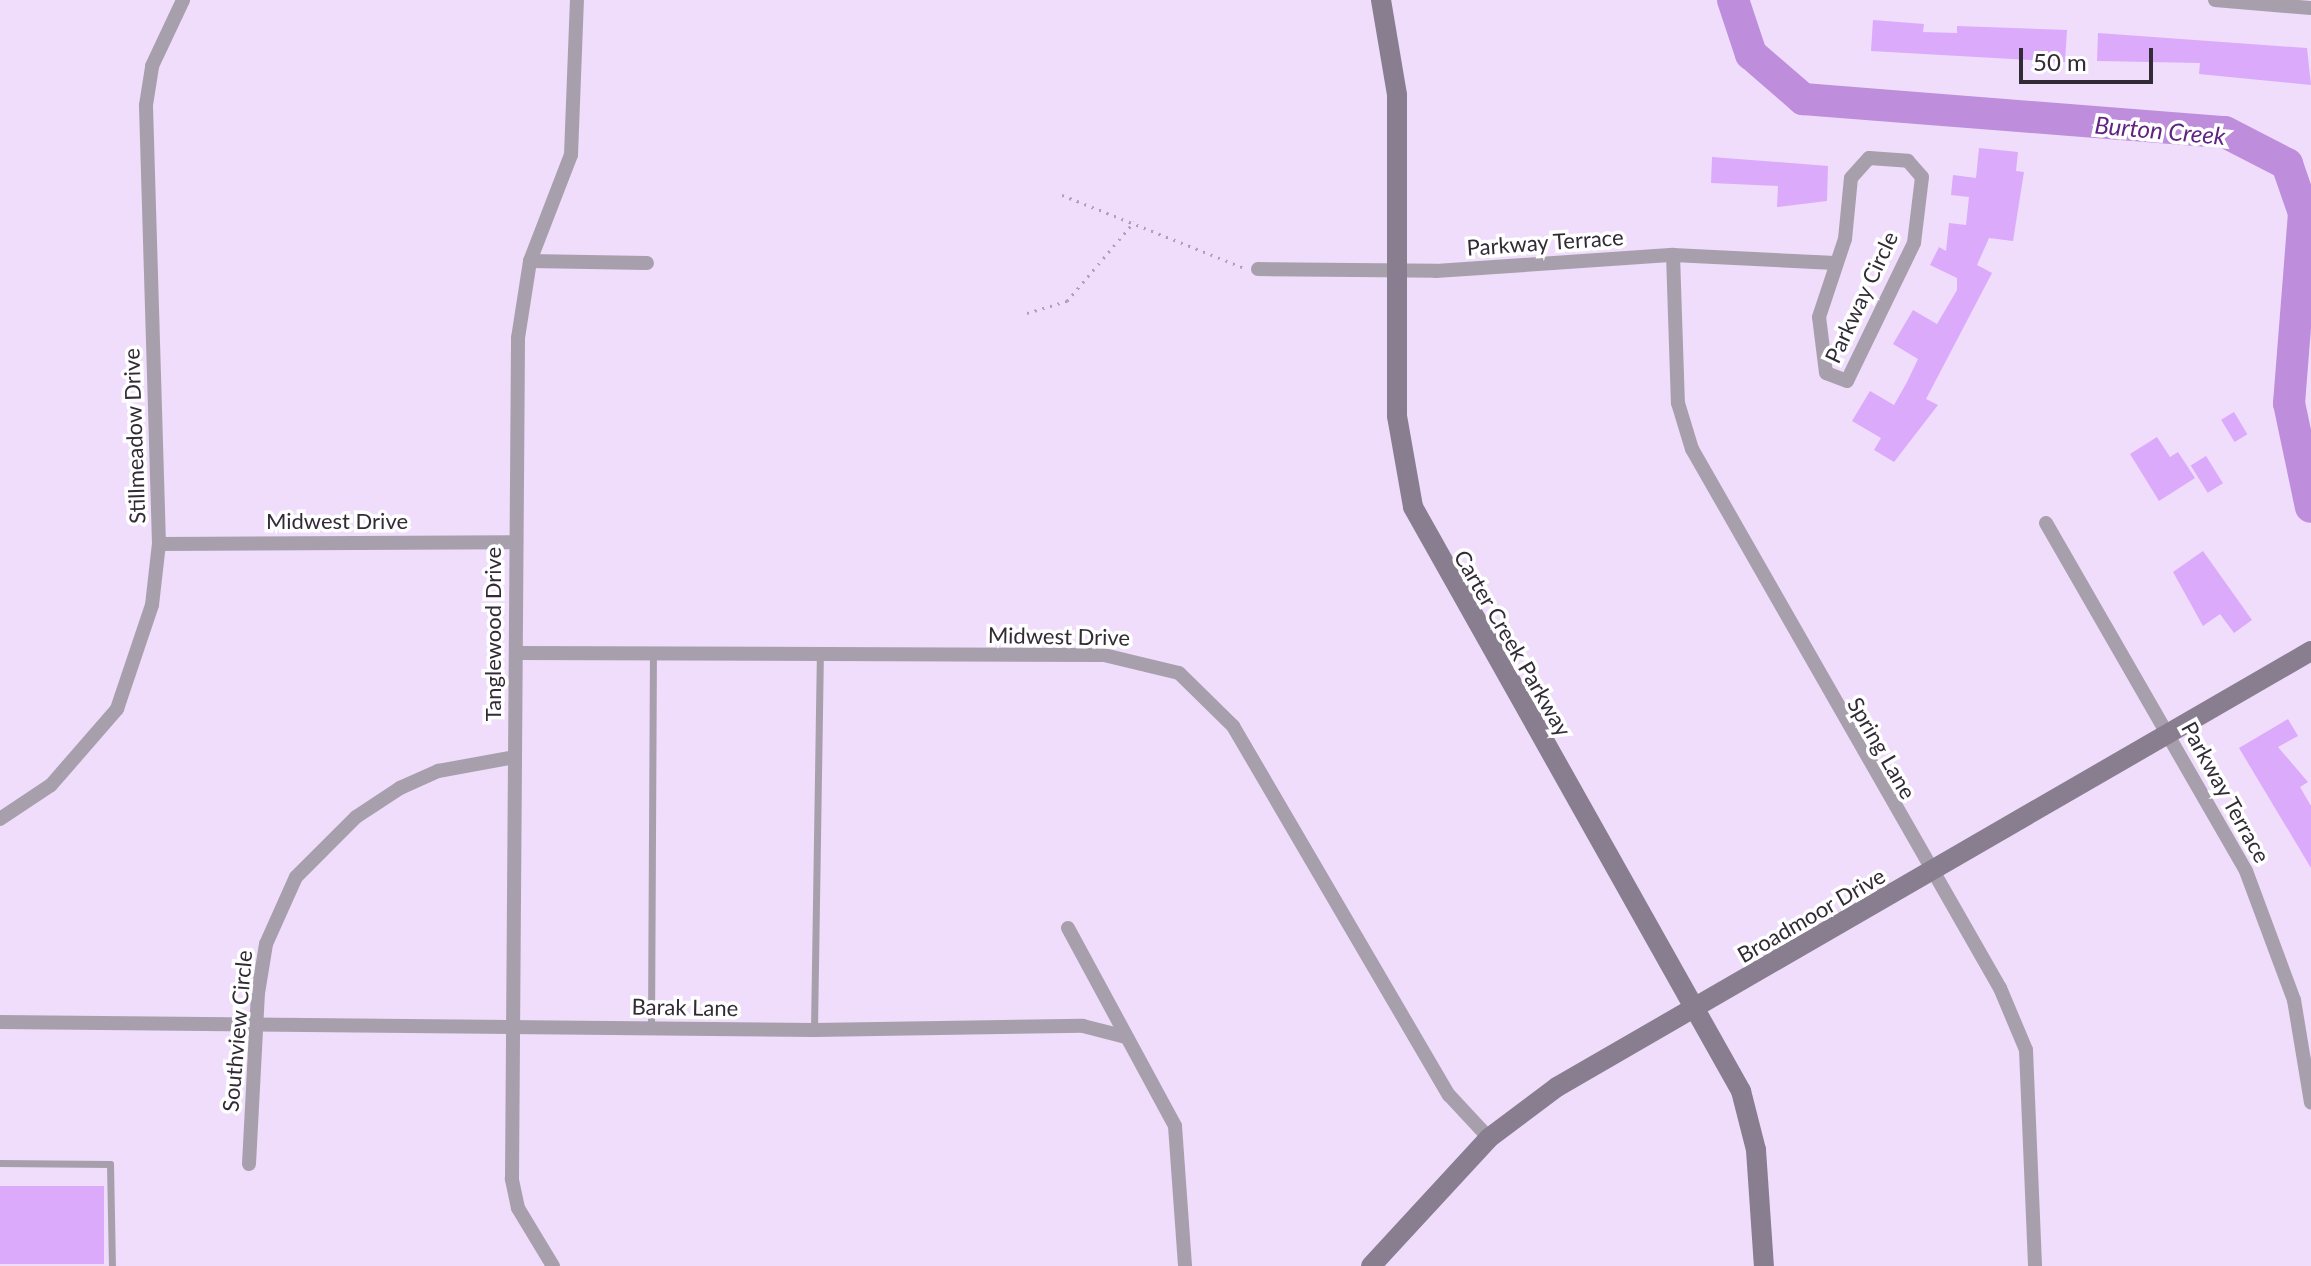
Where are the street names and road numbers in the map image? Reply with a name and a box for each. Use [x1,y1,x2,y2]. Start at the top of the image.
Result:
street label: Parkway Terrace [1465,223,1625,261]
street label: Parkway Circle [1819,227,1903,367]
street label: Stillmeadow Drive [118,348,150,524]
street label: Midwest Drive [266,508,408,534]
street label: Carter Creek Parkway [1449,545,1577,741]
street label: Tanglewood Drive [480,547,506,721]
street label: Midwest Drive [988,622,1130,650]
street label: Spring Lane [1842,693,1922,803]
street label: Parkway Terrace [2176,716,2276,868]
street label: Broadmoor Drive [1732,862,1890,968]
street label: Southview Circle [217,949,257,1113]
street label: Barak Lane [631,993,739,1021]

